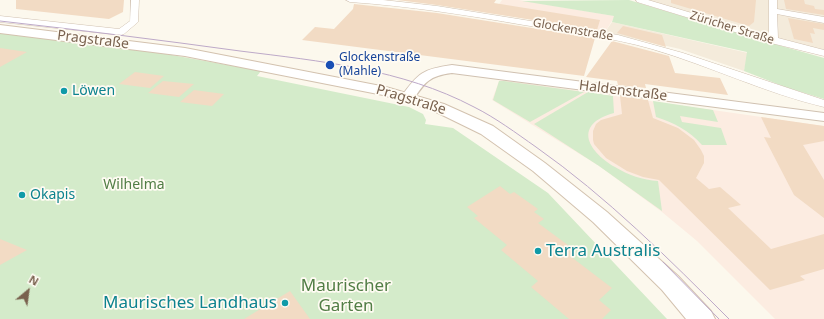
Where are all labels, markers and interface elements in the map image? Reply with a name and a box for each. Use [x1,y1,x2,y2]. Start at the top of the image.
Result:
street label: Züricher Straße [688,8,776,48]
street label: Glockenstraße [532,16,614,44]
street label: Pragstraße [56,27,130,53]
place label: Glockenstraße (Mahle) [339,51,420,79]
marker: Glockenstraße (Mahle) [324,59,336,71]
street label: Haldenstraße [578,77,668,105]
street label: Pragstraße [374,81,448,119]
place label: Löwen [72,83,115,99]
marker: Löwen [59,86,69,96]
park label: Wilhelma [103,177,165,193]
place label: Okapis [30,187,75,203]
marker: Okapis [17,190,27,200]
place label: Terra Australis [546,241,660,261]
marker: Terra Australis [533,246,543,256]
north arrow [8,271,48,311]
text: N [27,271,42,289]
park label: Maurischer Garten [301,276,391,316]
place label: Maurisches Landhaus [103,293,277,313]
marker: Maurisches Landhaus [280,298,290,308]

